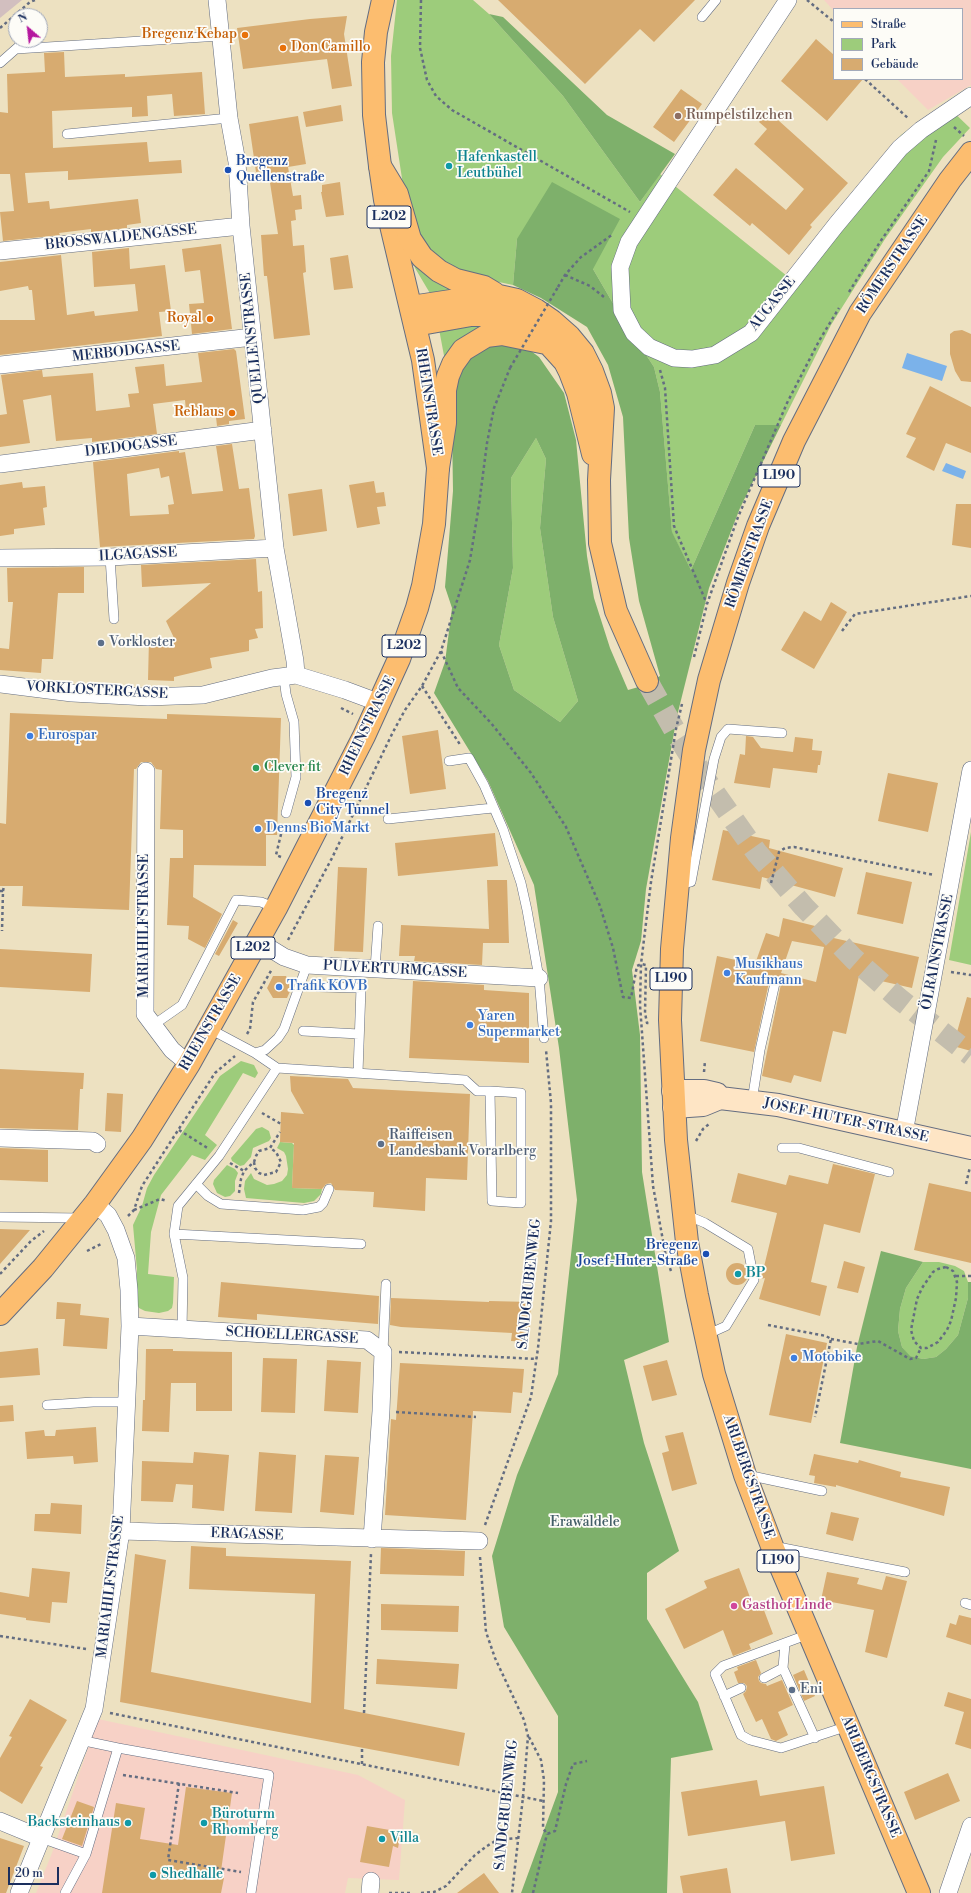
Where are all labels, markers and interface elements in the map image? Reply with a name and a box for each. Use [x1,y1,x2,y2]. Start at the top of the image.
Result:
north arrow [8,8,48,48]
legend [833,8,963,80]
text: N [16,10,30,27]
text: Straße [871,17,906,32]
place label: Bregenz Kebap [142,27,237,43]
marker: Bregenz Kebap [240,30,250,40]
text: Park [871,37,896,52]
place label: Don Camillo [291,40,371,56]
marker: Don Camillo [278,43,288,53]
text: Gebäude [871,57,919,72]
place label: Rumpelstilzchen [686,108,793,124]
marker: Rumpelstilzchen [673,111,683,121]
place label: Hafenkastell Leutbühel [457,150,537,182]
place label: Bregenz Quellenstraße [236,154,325,186]
marker: Hafenkastell Leutbühel [444,161,454,171]
marker: Bregenz Quellenstraße [223,165,233,175]
road number: L202 [367,206,411,228]
street label: RÖMERSTRASSE [854,213,932,317]
street label: BROSSWALDENGASSE [44,222,198,254]
street label: QUELLENSTRASSE [238,272,268,404]
street label: AUGASSE [746,274,800,334]
place label: Royal [167,311,202,327]
marker: Royal [205,314,215,324]
street label: MERBODGASSE [71,338,181,366]
street label: RHEINSTRASSE [411,347,445,457]
place label: Reblaus [174,405,224,421]
marker: Reblaus [227,408,237,418]
street label: DIEDOGASSE [84,433,178,461]
road number: L190 [758,465,800,487]
street label: RÖMERSTRASSE [722,497,778,611]
street label: ILGAGASSE [98,545,178,565]
place label: Vorkloster [109,635,175,651]
road number: L202 [382,635,426,657]
marker: Vorkloster [96,638,106,648]
street label: RHEINSTRASSE [337,673,399,779]
street label: VORKLOSTERGASSE [26,679,168,703]
place label: Eurospar [38,728,97,744]
marker: Eurospar [25,731,35,741]
place label: Clever fit [264,760,321,776]
marker: Clever fit [251,763,261,773]
place label: Bregenz City Tunnel [316,787,389,820]
marker: Bregenz City Tunnel [303,798,313,808]
place label: Denns BioMarkt [266,821,370,837]
marker: Denns BioMarkt [253,824,263,834]
street label: MARIAHILFSTRASSE [137,854,153,998]
street label: ÖLRAINSTRASSE [919,893,957,1011]
road number: L202 [231,937,275,959]
place label: Musikhaus Kaufmann [735,957,803,990]
street label: PULVERTURMGASSE [322,958,468,982]
road number: L190 [650,968,692,990]
marker: Musikhaus Kaufmann [722,968,732,978]
street label: RHEINSTRASSE [176,972,246,1074]
place label: Trafik KOVB [287,979,368,995]
marker: Trafik KOVB [274,982,284,992]
place label: Yaren Supermarket [478,1009,560,1042]
marker: Yaren Supermarket [465,1020,475,1030]
street label: JOSEF-HUTER-STRASSE [762,1095,930,1147]
place label: Raiffeisen Landesbank Vorarlberg [389,1128,536,1160]
marker: Raiffeisen Landesbank Vorarlberg [376,1139,386,1149]
street label: SANDGRUBENWEG [515,1218,545,1350]
place label: Bregenz Josef-Huter-Straße [577,1238,698,1270]
marker: Bregenz Josef-Huter-Straße [701,1249,711,1259]
place label: BP [746,1266,765,1282]
marker: BP [733,1269,743,1279]
street label: SCHOELLERGASSE [225,1324,359,1348]
place label: Motobike [802,1350,862,1366]
marker: Motobike [789,1353,799,1363]
street label: ARLBERGSTRASSE [719,1413,777,1541]
street label: MARIAHILFSTRASSE [94,1514,128,1660]
park label: Erawäldele [550,1515,620,1531]
street label: ERAGASSE [210,1525,284,1545]
road number: L190 [757,1550,799,1572]
place label: Gasthof Linde [742,1598,832,1614]
marker: Gasthof Linde [729,1601,739,1611]
place label: Eni [800,1682,823,1698]
marker: Eni [787,1685,797,1695]
street label: ARLBERGSTRASSE [837,1714,903,1840]
street label: SANDGRUBENWEG [492,1739,522,1871]
place label: Büroturm Rhomberg [212,1807,278,1840]
place label: Backsteinhaus [27,1815,120,1831]
marker: Backsteinhaus [123,1818,133,1828]
marker: Büroturm Rhomberg [199,1818,209,1828]
place label: Villa [390,1831,419,1847]
marker: Villa [377,1834,387,1844]
scale bar [10,1859,61,1885]
text: 20 m [15,1866,43,1881]
place label: Shedhalle [161,1867,223,1883]
marker: Shedhalle [148,1870,158,1880]

